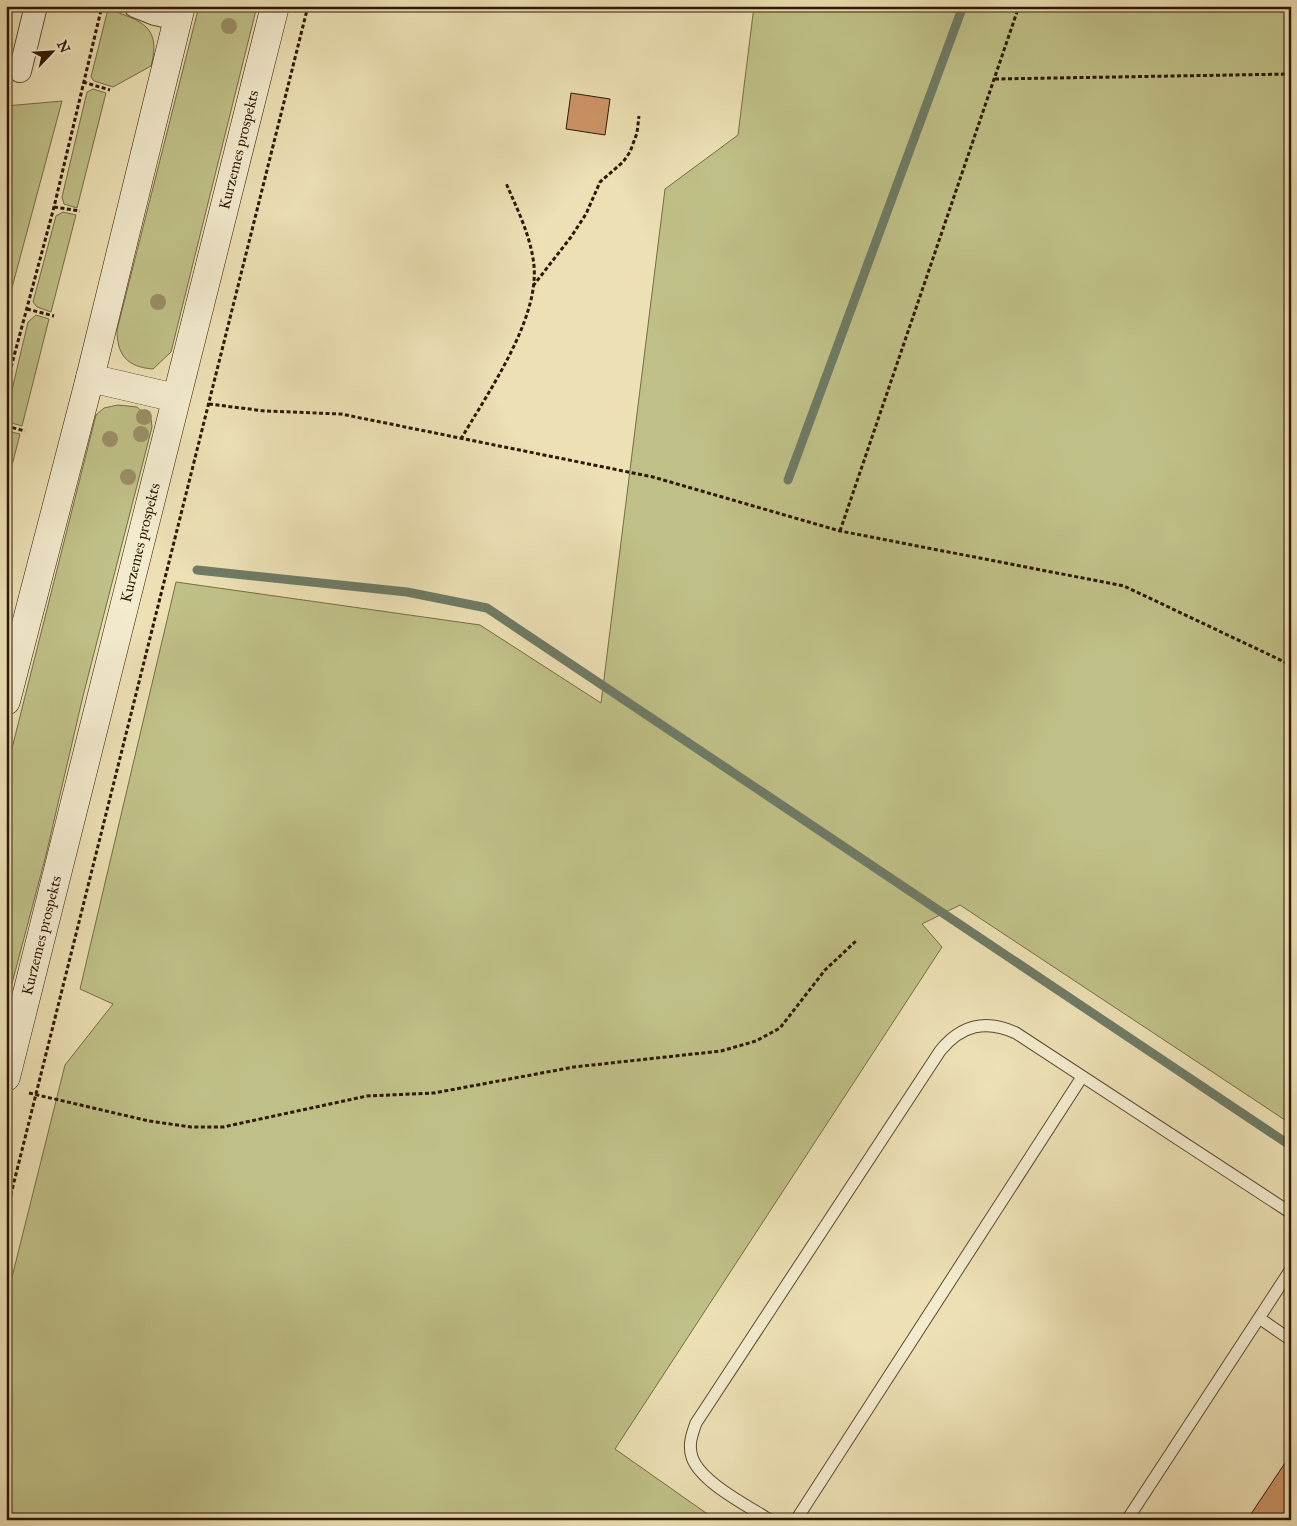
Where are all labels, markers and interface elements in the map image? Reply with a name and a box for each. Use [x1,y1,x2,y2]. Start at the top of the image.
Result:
north arrow [28,28,78,78]
text: N [53,38,74,56]
street label: Kurzemes prospekts [215,88,263,211]
street label: Kurzemes prospekts [117,481,164,604]
street label: Kurzemes prospekts [18,874,65,997]

